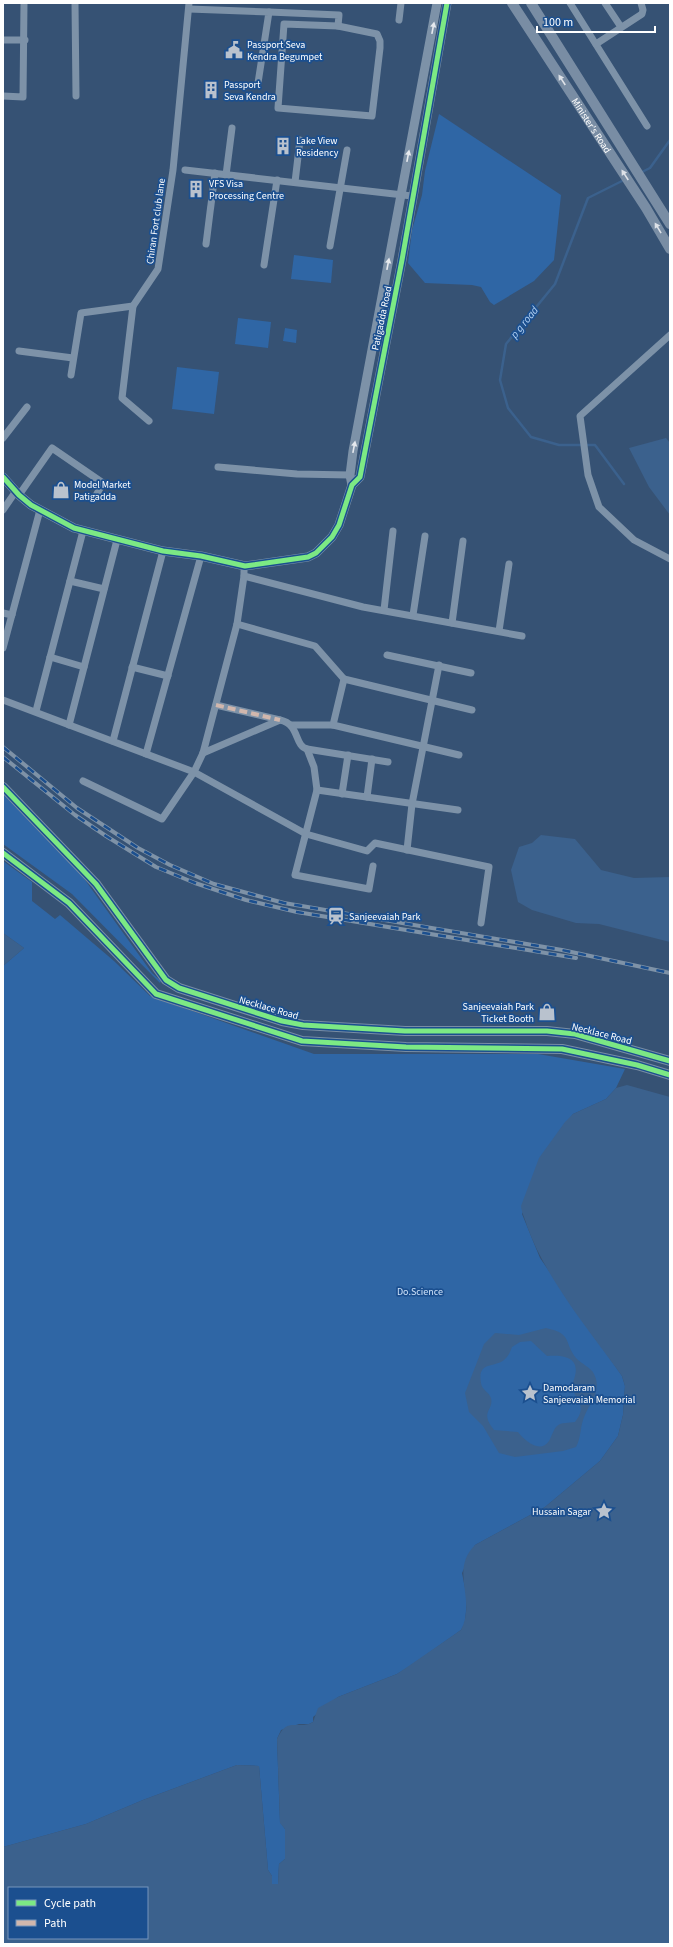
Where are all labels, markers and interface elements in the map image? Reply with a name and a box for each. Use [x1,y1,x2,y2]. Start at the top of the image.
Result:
scale bar [537,8,655,34]
text: 100 m [543,14,573,31]
one-way arrow [430,22,436,34]
place label: Passport Seva Kendra Begumpet [247,38,323,64]
public building icon: Passport Seva Kendra Begumpet [224,40,244,60]
one-way arrow [558,74,566,85]
place label: Passport Seva Kendra [224,78,276,104]
building icon: Passport Seva Kendra [201,80,221,100]
street label: Minister's Road [568,95,614,156]
place label: Lake View Residency [296,134,339,160]
building icon: Lake View Residency [273,136,293,156]
one-way arrow [406,150,412,162]
one-way arrow [621,169,628,181]
street label: Chiran Fort club lane [143,177,169,265]
place label: VFS Visa Processing Centre [209,177,284,203]
building icon: VFS Visa Processing Centre [186,179,206,199]
one-way arrow [654,222,661,234]
one-way arrow [386,258,392,270]
street label: Patigadda Road [368,285,396,352]
water label: p g road [506,302,543,342]
one-way arrow [352,441,358,453]
place label: Model Market Patigadda [74,478,131,504]
shop icon: Model Market Patigadda [51,480,71,500]
station icon: Sanjeevaiah Park [326,906,346,926]
place label: Sanjeevaiah Park [349,910,420,924]
street label: Necklace Road [237,993,300,1023]
place label: Sanjeevaiah Park Ticket Booth [463,1000,534,1026]
shop icon: Sanjeevaiah Park Ticket Booth [537,1002,557,1022]
street label: Necklace Road [570,1020,633,1048]
park label: Do.Science [397,1285,443,1299]
place label: Damodaram Sanjeevaiah Memorial [543,1381,636,1407]
place icon: Damodaram Sanjeevaiah Memorial [520,1383,540,1403]
place icon: Hussain Sagar [594,1501,614,1521]
place label: Hussain Sagar [532,1505,592,1519]
legend [8,1887,148,1939]
text: Cycle path [44,1895,96,1912]
text: Path [44,1915,67,1932]

